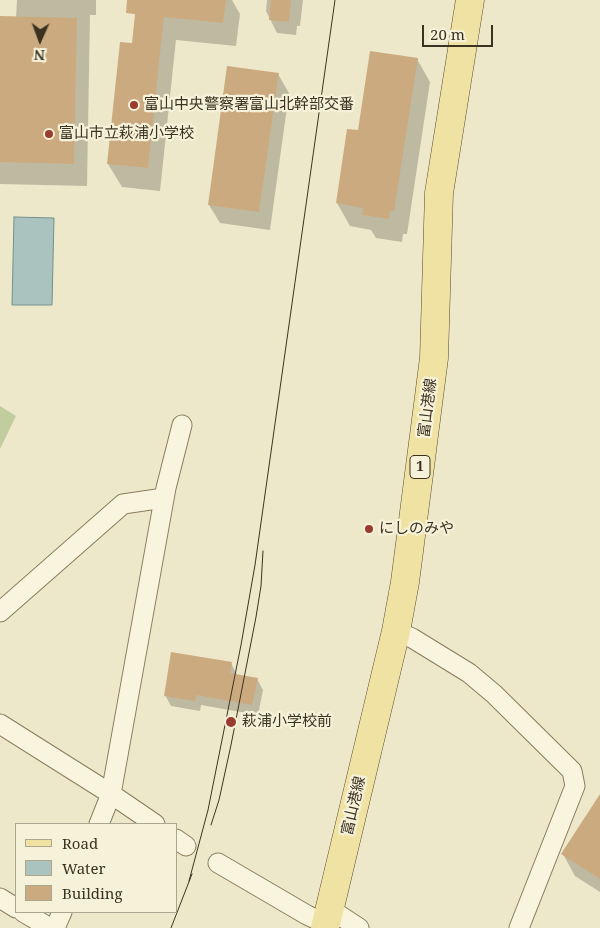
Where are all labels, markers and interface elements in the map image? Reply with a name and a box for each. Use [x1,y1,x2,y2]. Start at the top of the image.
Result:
north arrow [15,15,65,65]
scale bar [425,15,496,47]
text: 20 m [430,24,465,44]
text: N [34,46,45,65]
place label: 富山中央警察署富山北幹部交番 [144,96,354,114]
marker: 富山中央警察署富山北幹部交番 [128,99,140,111]
place label: 富山市立萩浦小学校 [59,125,194,143]
marker: 富山市立萩浦小学校 [43,128,55,140]
street label: 富山港線 [415,377,441,439]
road number: 1 [410,456,430,478]
place label: にしのみや [379,520,454,538]
marker: にしのみや [363,523,375,535]
place label: 萩浦小学校前 [242,713,332,731]
marker: 萩浦小学校前 [224,715,238,729]
street label: 富山港線 [338,775,370,837]
legend [15,823,178,913]
text: Road [62,833,98,853]
text: Water [62,858,105,878]
text: Building [62,883,123,903]

